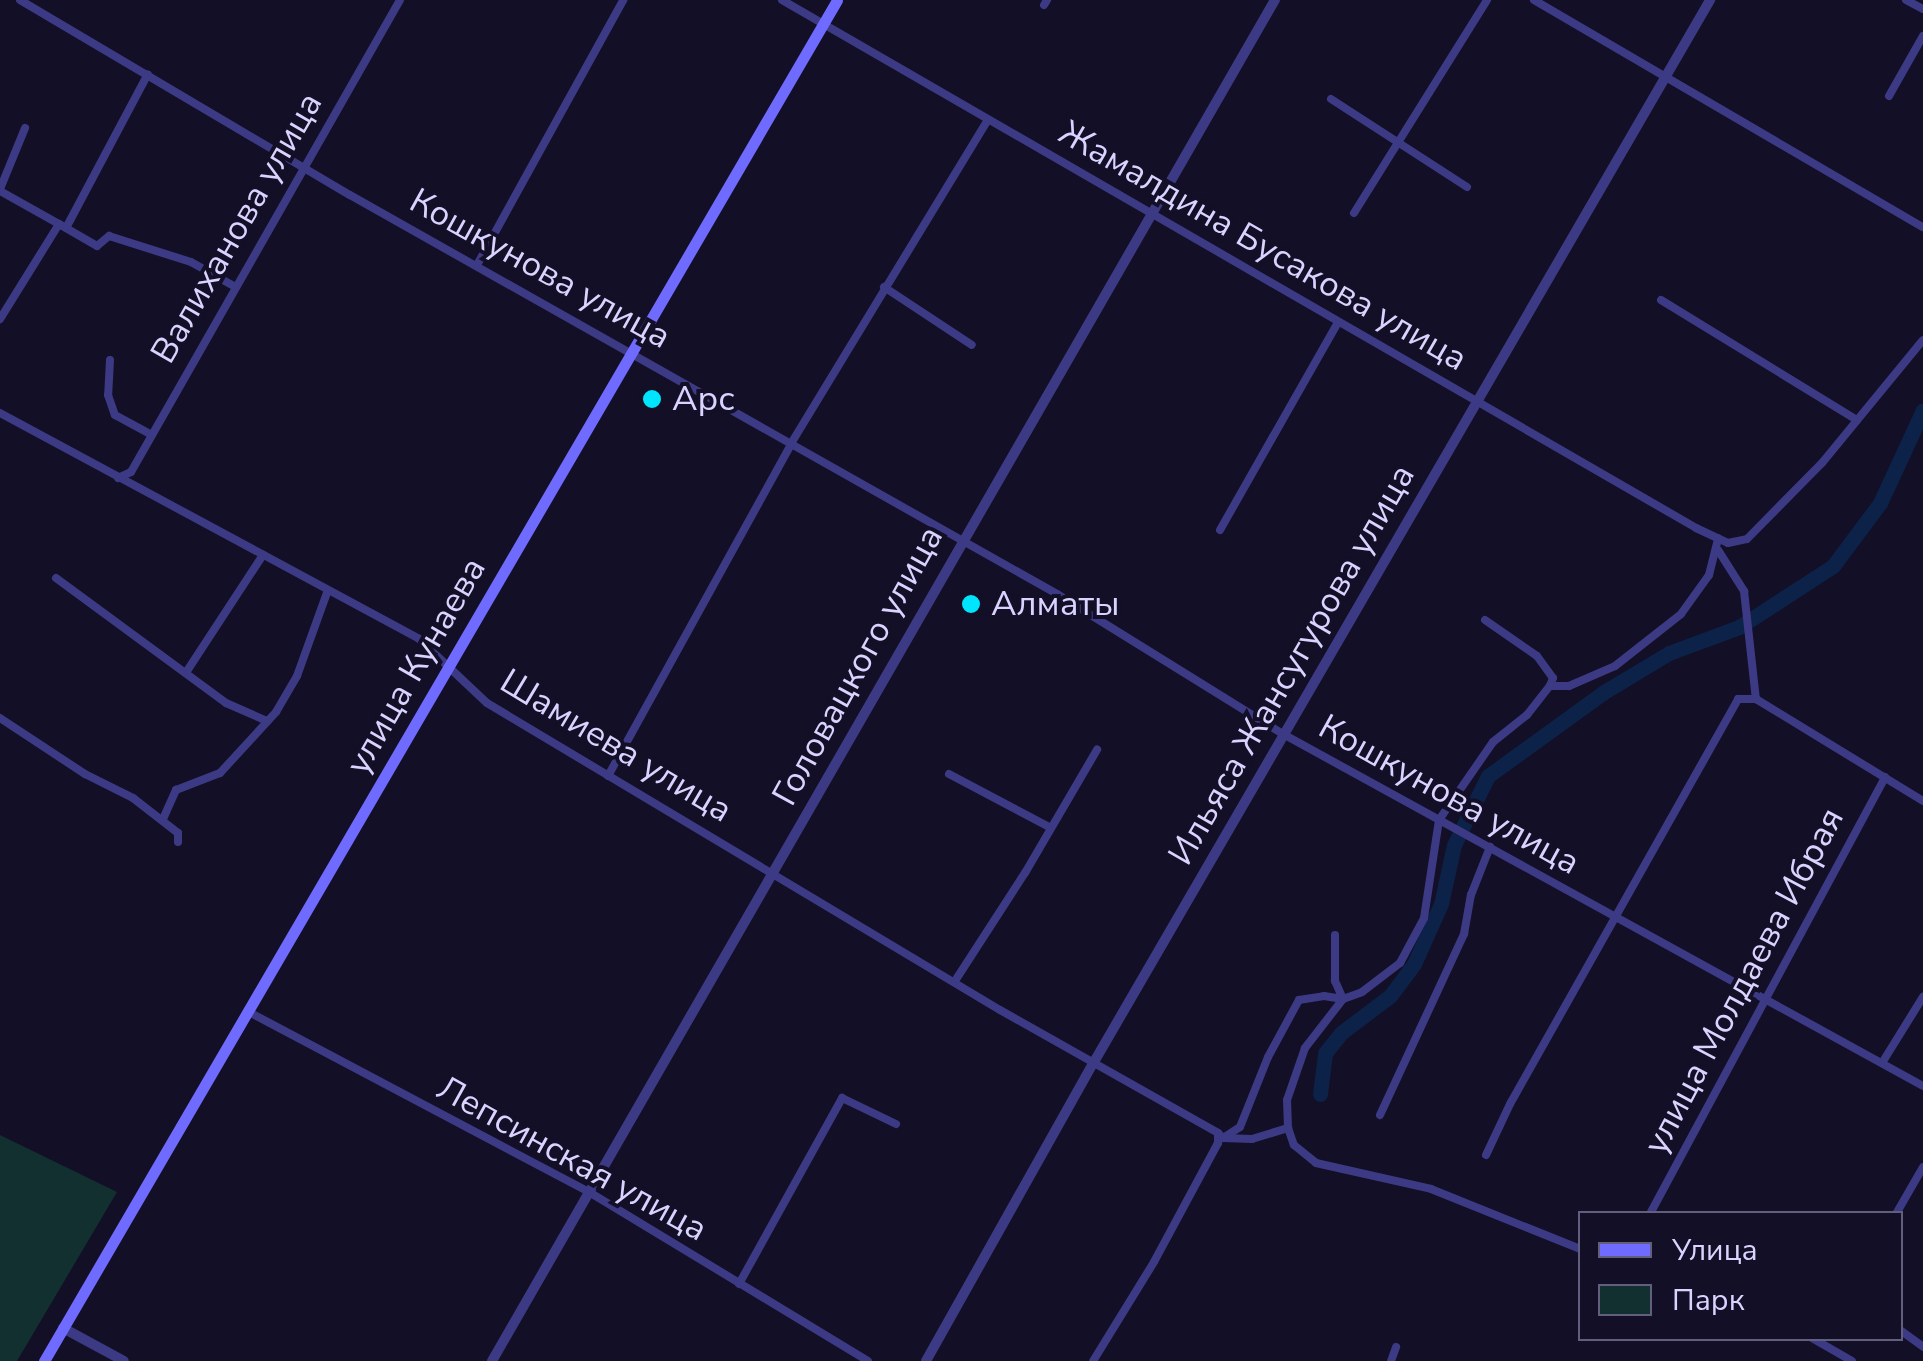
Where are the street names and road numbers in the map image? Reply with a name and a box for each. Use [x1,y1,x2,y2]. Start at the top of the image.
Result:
street label: Валиханова улица [142,85,332,371]
street label: Жамалдина Бусакова улица [1052,112,1474,380]
street label: Кошкунова улица [402,180,678,358]
street label: Ильяса Жансугурова улица [1160,457,1424,873]
street label: Головацкого улица [764,519,952,813]
street label: улица Кунаева [337,550,495,782]
street label: Шамиева улица [493,660,739,832]
street label: Кошкунова улица [1311,706,1587,884]
street label: улица Молдаева Ибрая [1635,801,1853,1161]
street label: Лепсинская улица [430,1067,714,1251]

